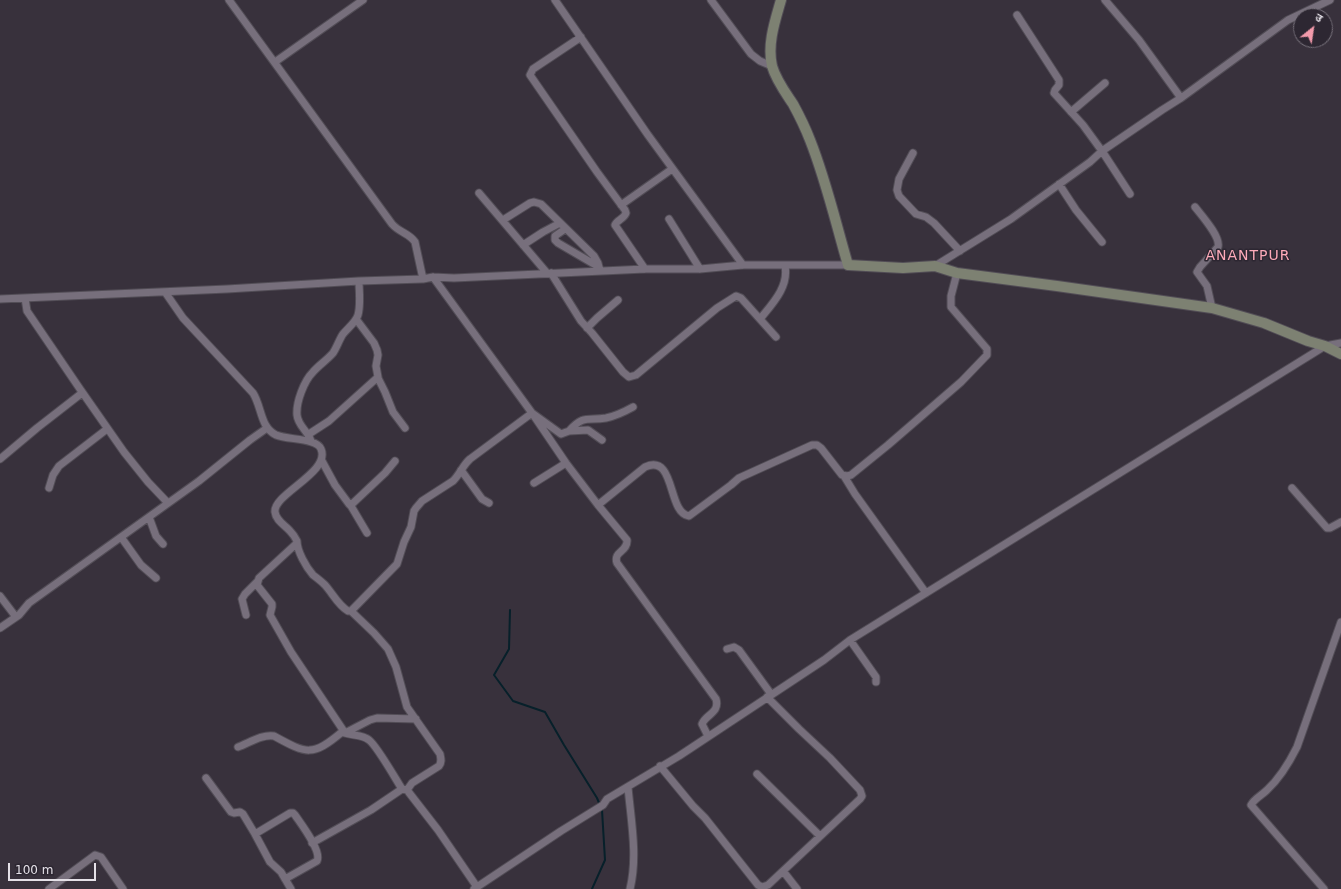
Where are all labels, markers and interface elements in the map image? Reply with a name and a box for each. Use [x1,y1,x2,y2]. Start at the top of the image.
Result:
north arrow [1293,8,1333,48]
text: उ [1313,11,1325,25]
district label: ANANTPUR [1205,248,1291,264]
scale bar [10,855,98,881]
text: 100 m [15,863,53,877]

